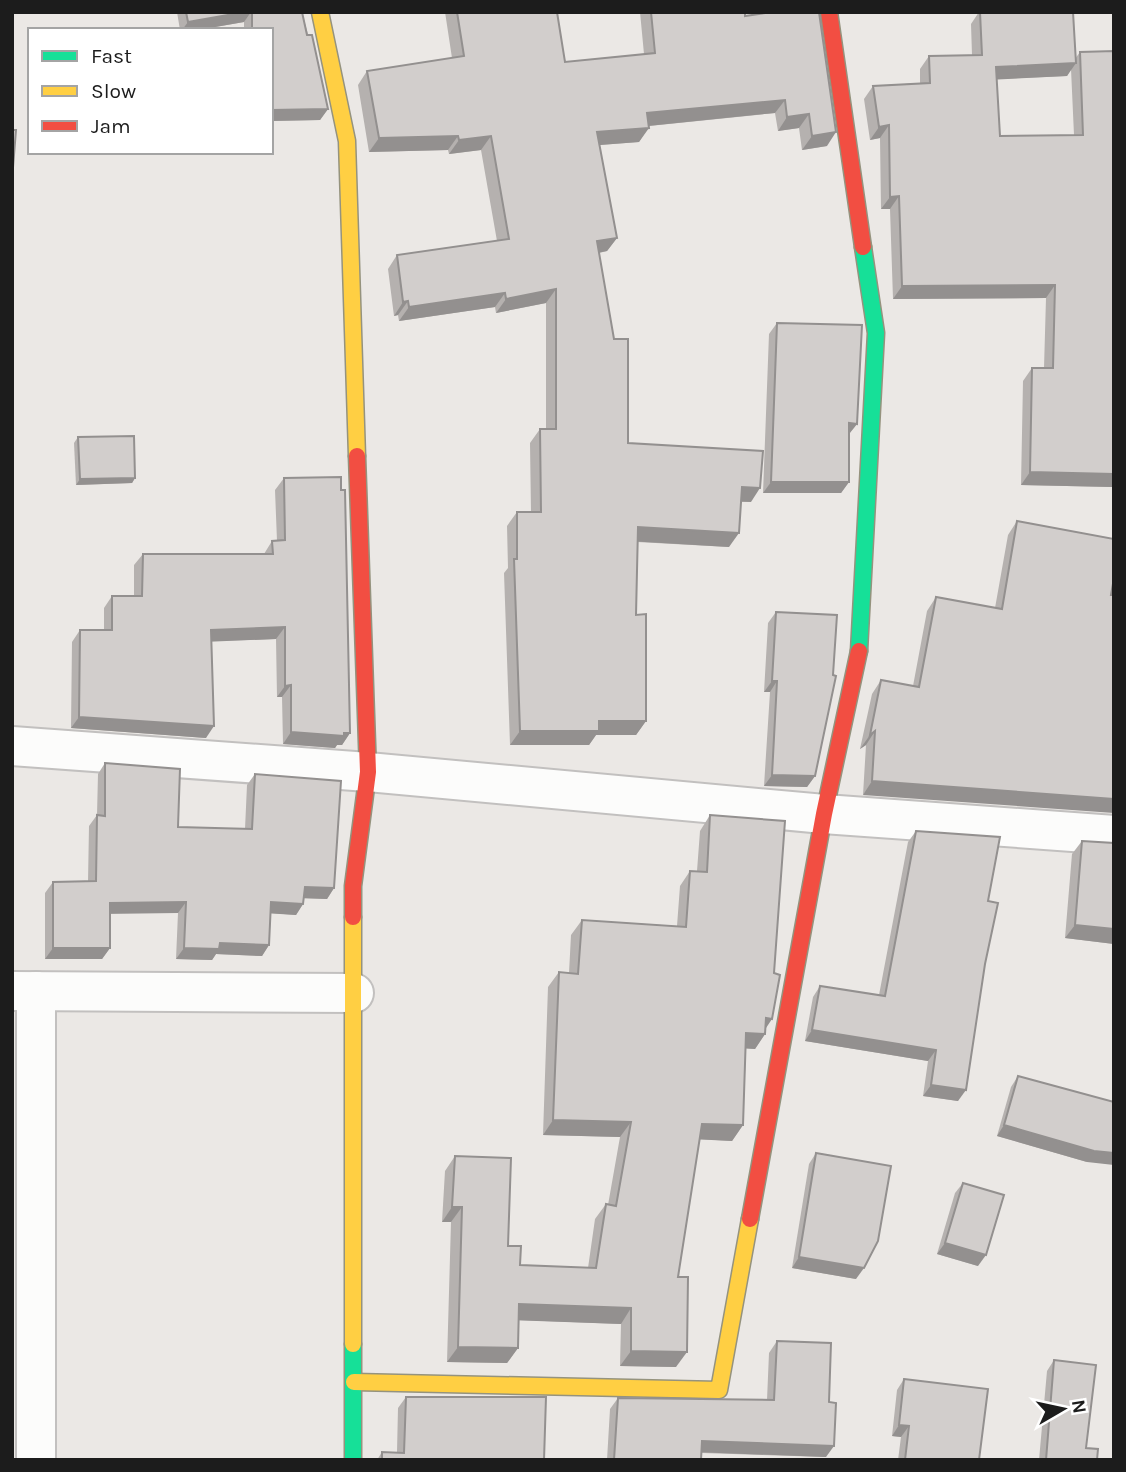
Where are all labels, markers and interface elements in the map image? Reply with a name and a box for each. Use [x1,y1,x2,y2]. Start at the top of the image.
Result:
legend [28,28,273,154]
text: Fast [91,44,132,68]
text: Slow [91,79,136,103]
text: Jam [91,114,131,138]
north arrow [1028,1374,1098,1444]
text: N [1067,1398,1091,1415]

